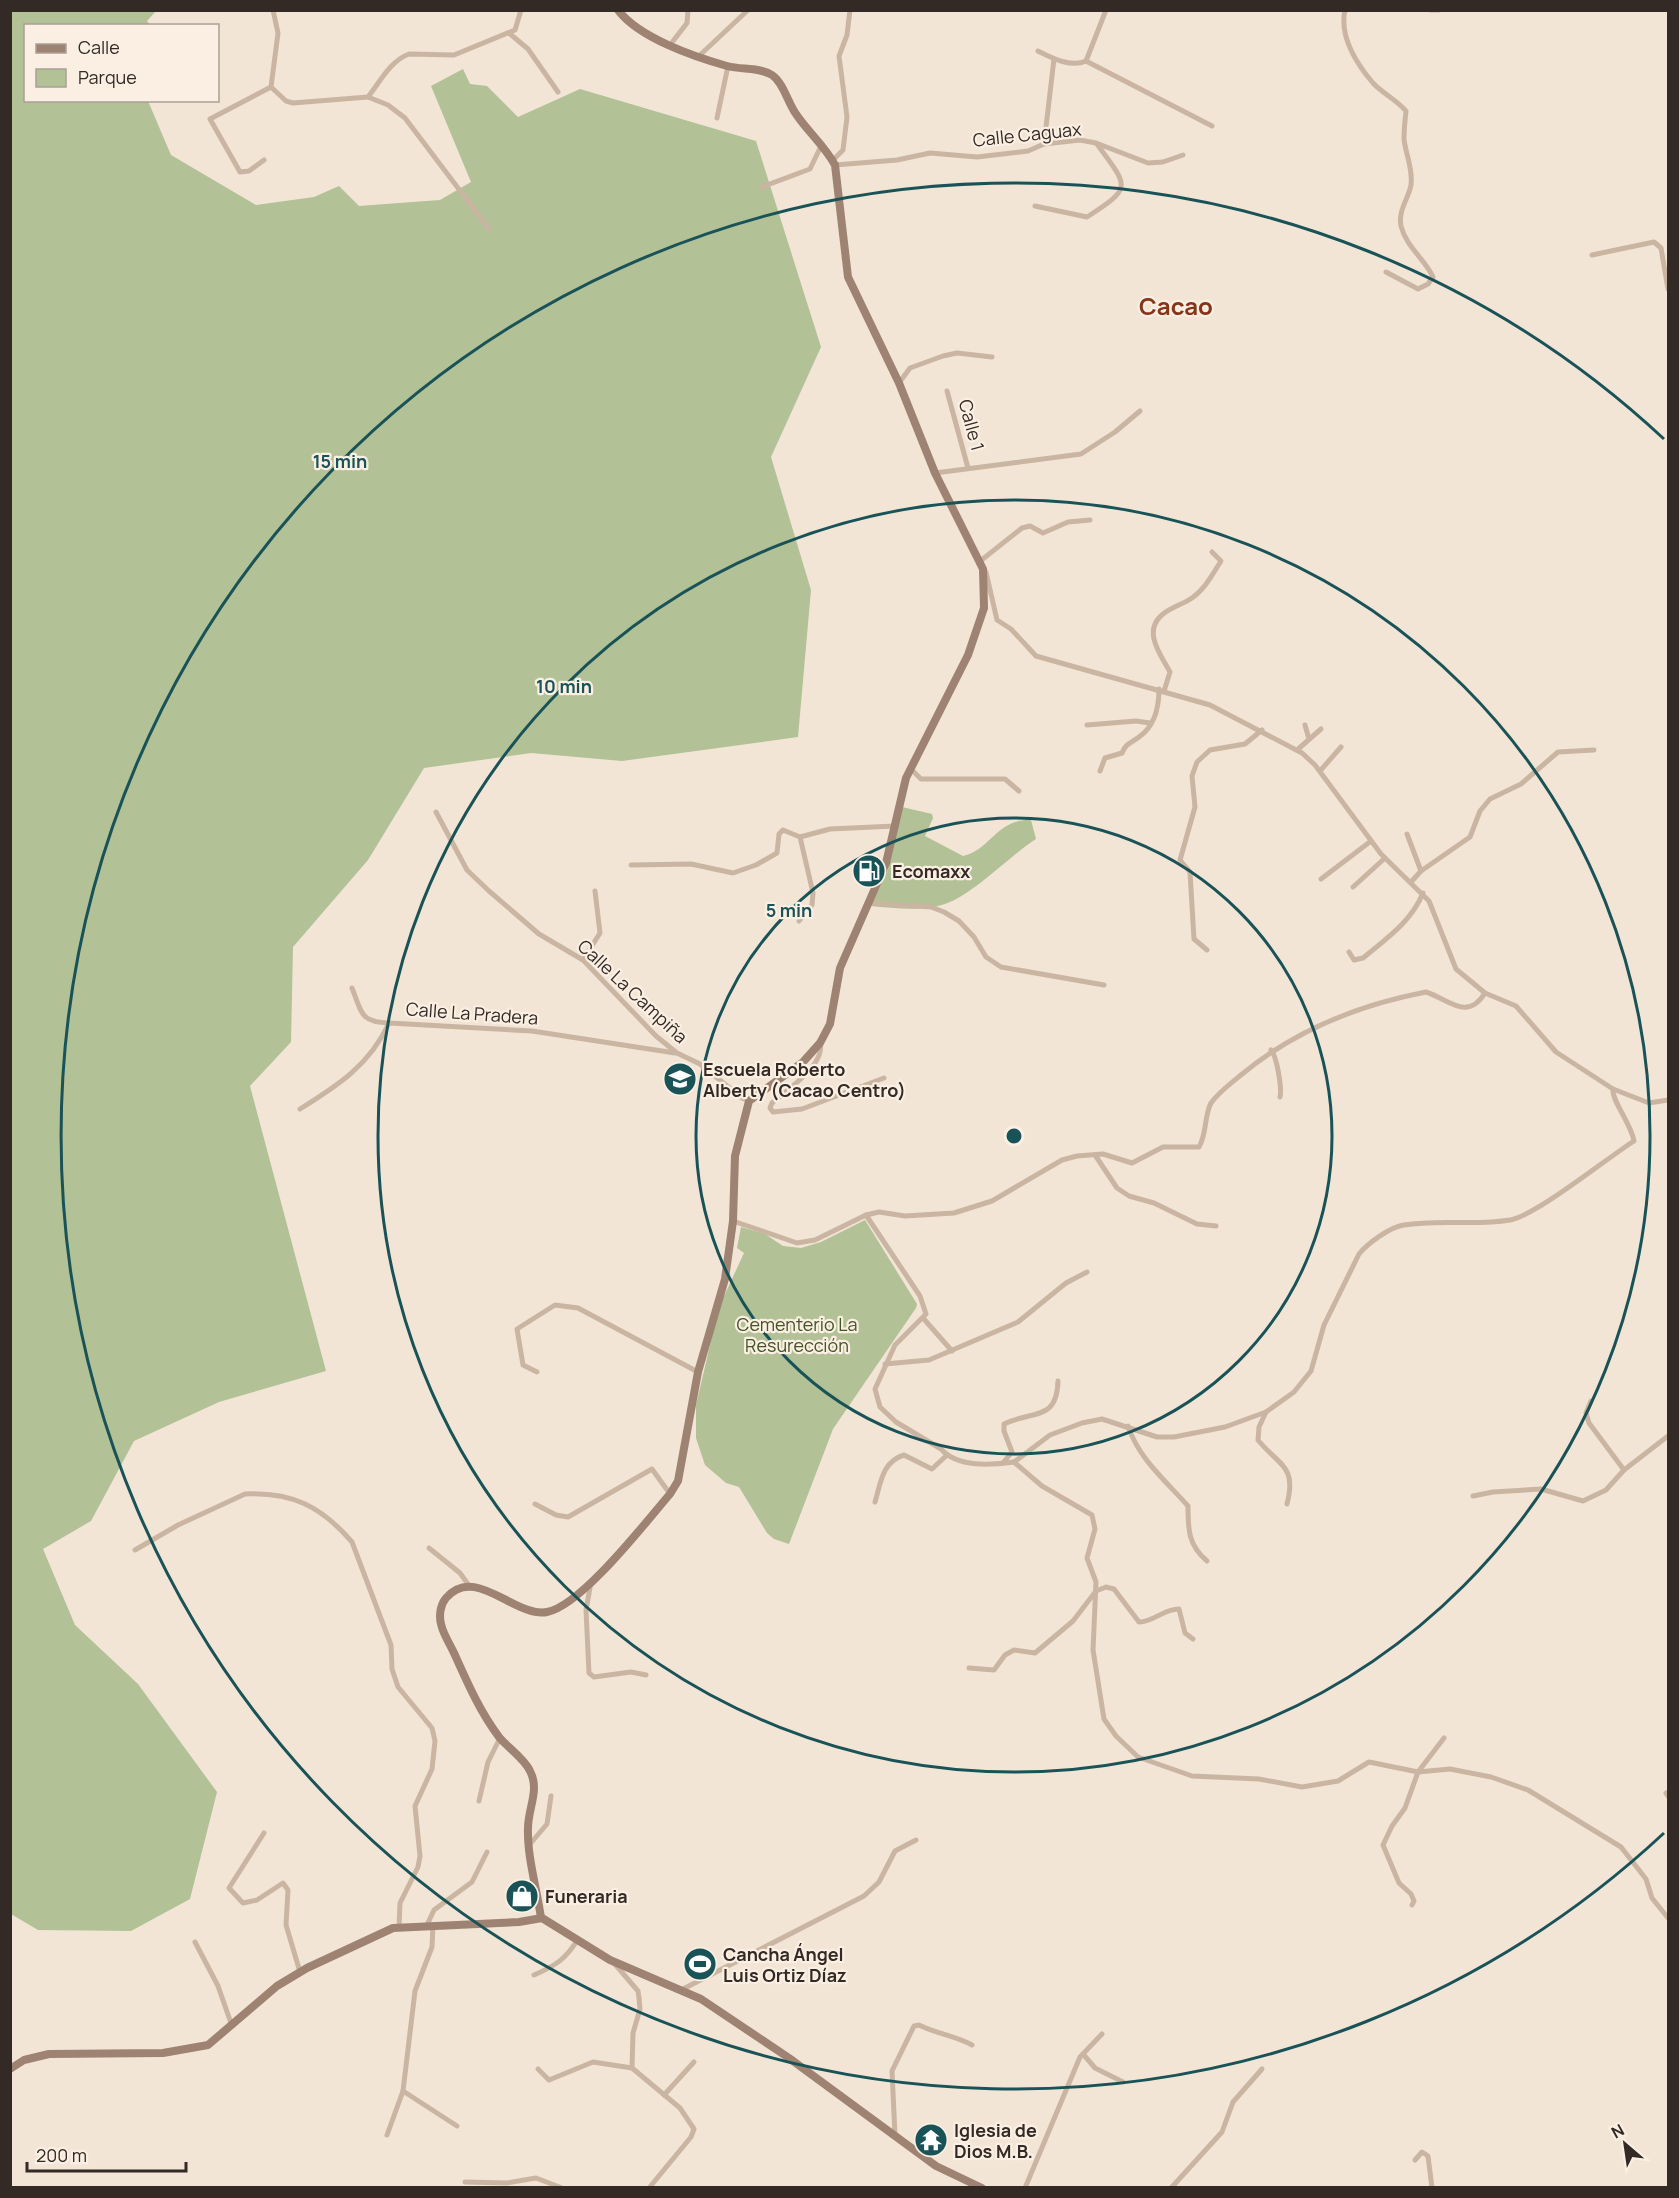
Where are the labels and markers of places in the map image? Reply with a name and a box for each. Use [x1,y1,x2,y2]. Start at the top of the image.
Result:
fuel station icon: Ecomaxx [851,853,887,889]
place label: Ecomaxx [892,859,970,883]
place label: Escuela Roberto Alberty (Cacao Centro) [703,1057,906,1102]
school or university icon: Escuela Roberto Alberty (Cacao Centro) [662,1061,698,1097]
centre of rings [1004,1126,1024,1146]
shop icon: Funeraria [504,1878,540,1914]
place label: Funeraria [545,1884,628,1908]
place label: Cancha Ángel Luis Ortiz Díaz [723,1942,847,1987]
sports icon: Cancha Ángel Luis Ortiz Díaz [682,1946,718,1982]
place label: Iglesia de Dios M.B. [954,2118,1037,2163]
temple icon: Iglesia de Dios M.B. [913,2122,949,2158]

